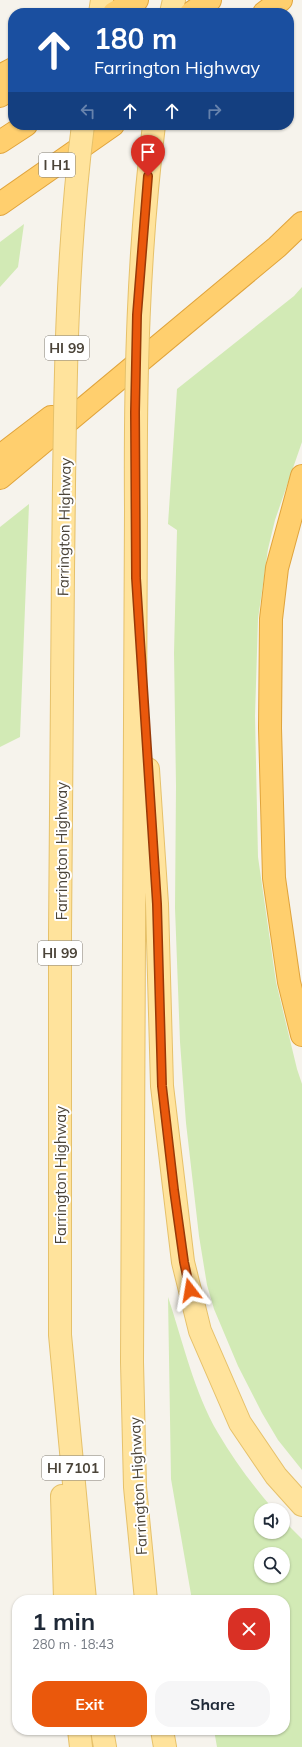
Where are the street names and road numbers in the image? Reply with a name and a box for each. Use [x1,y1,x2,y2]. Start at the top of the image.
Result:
road number: I H1 [39,153,75,177]
road number: HI 99 [45,336,89,360]
street label: Farrington Highway [53,458,75,596]
street label: Farrington Highway [52,782,71,920]
road number: HI 99 [38,941,82,965]
street label: Farrington Highway [51,1106,70,1244]
street label: Farrington Highway [125,1416,151,1556]
road number: HI 7101 [42,1456,104,1480]

